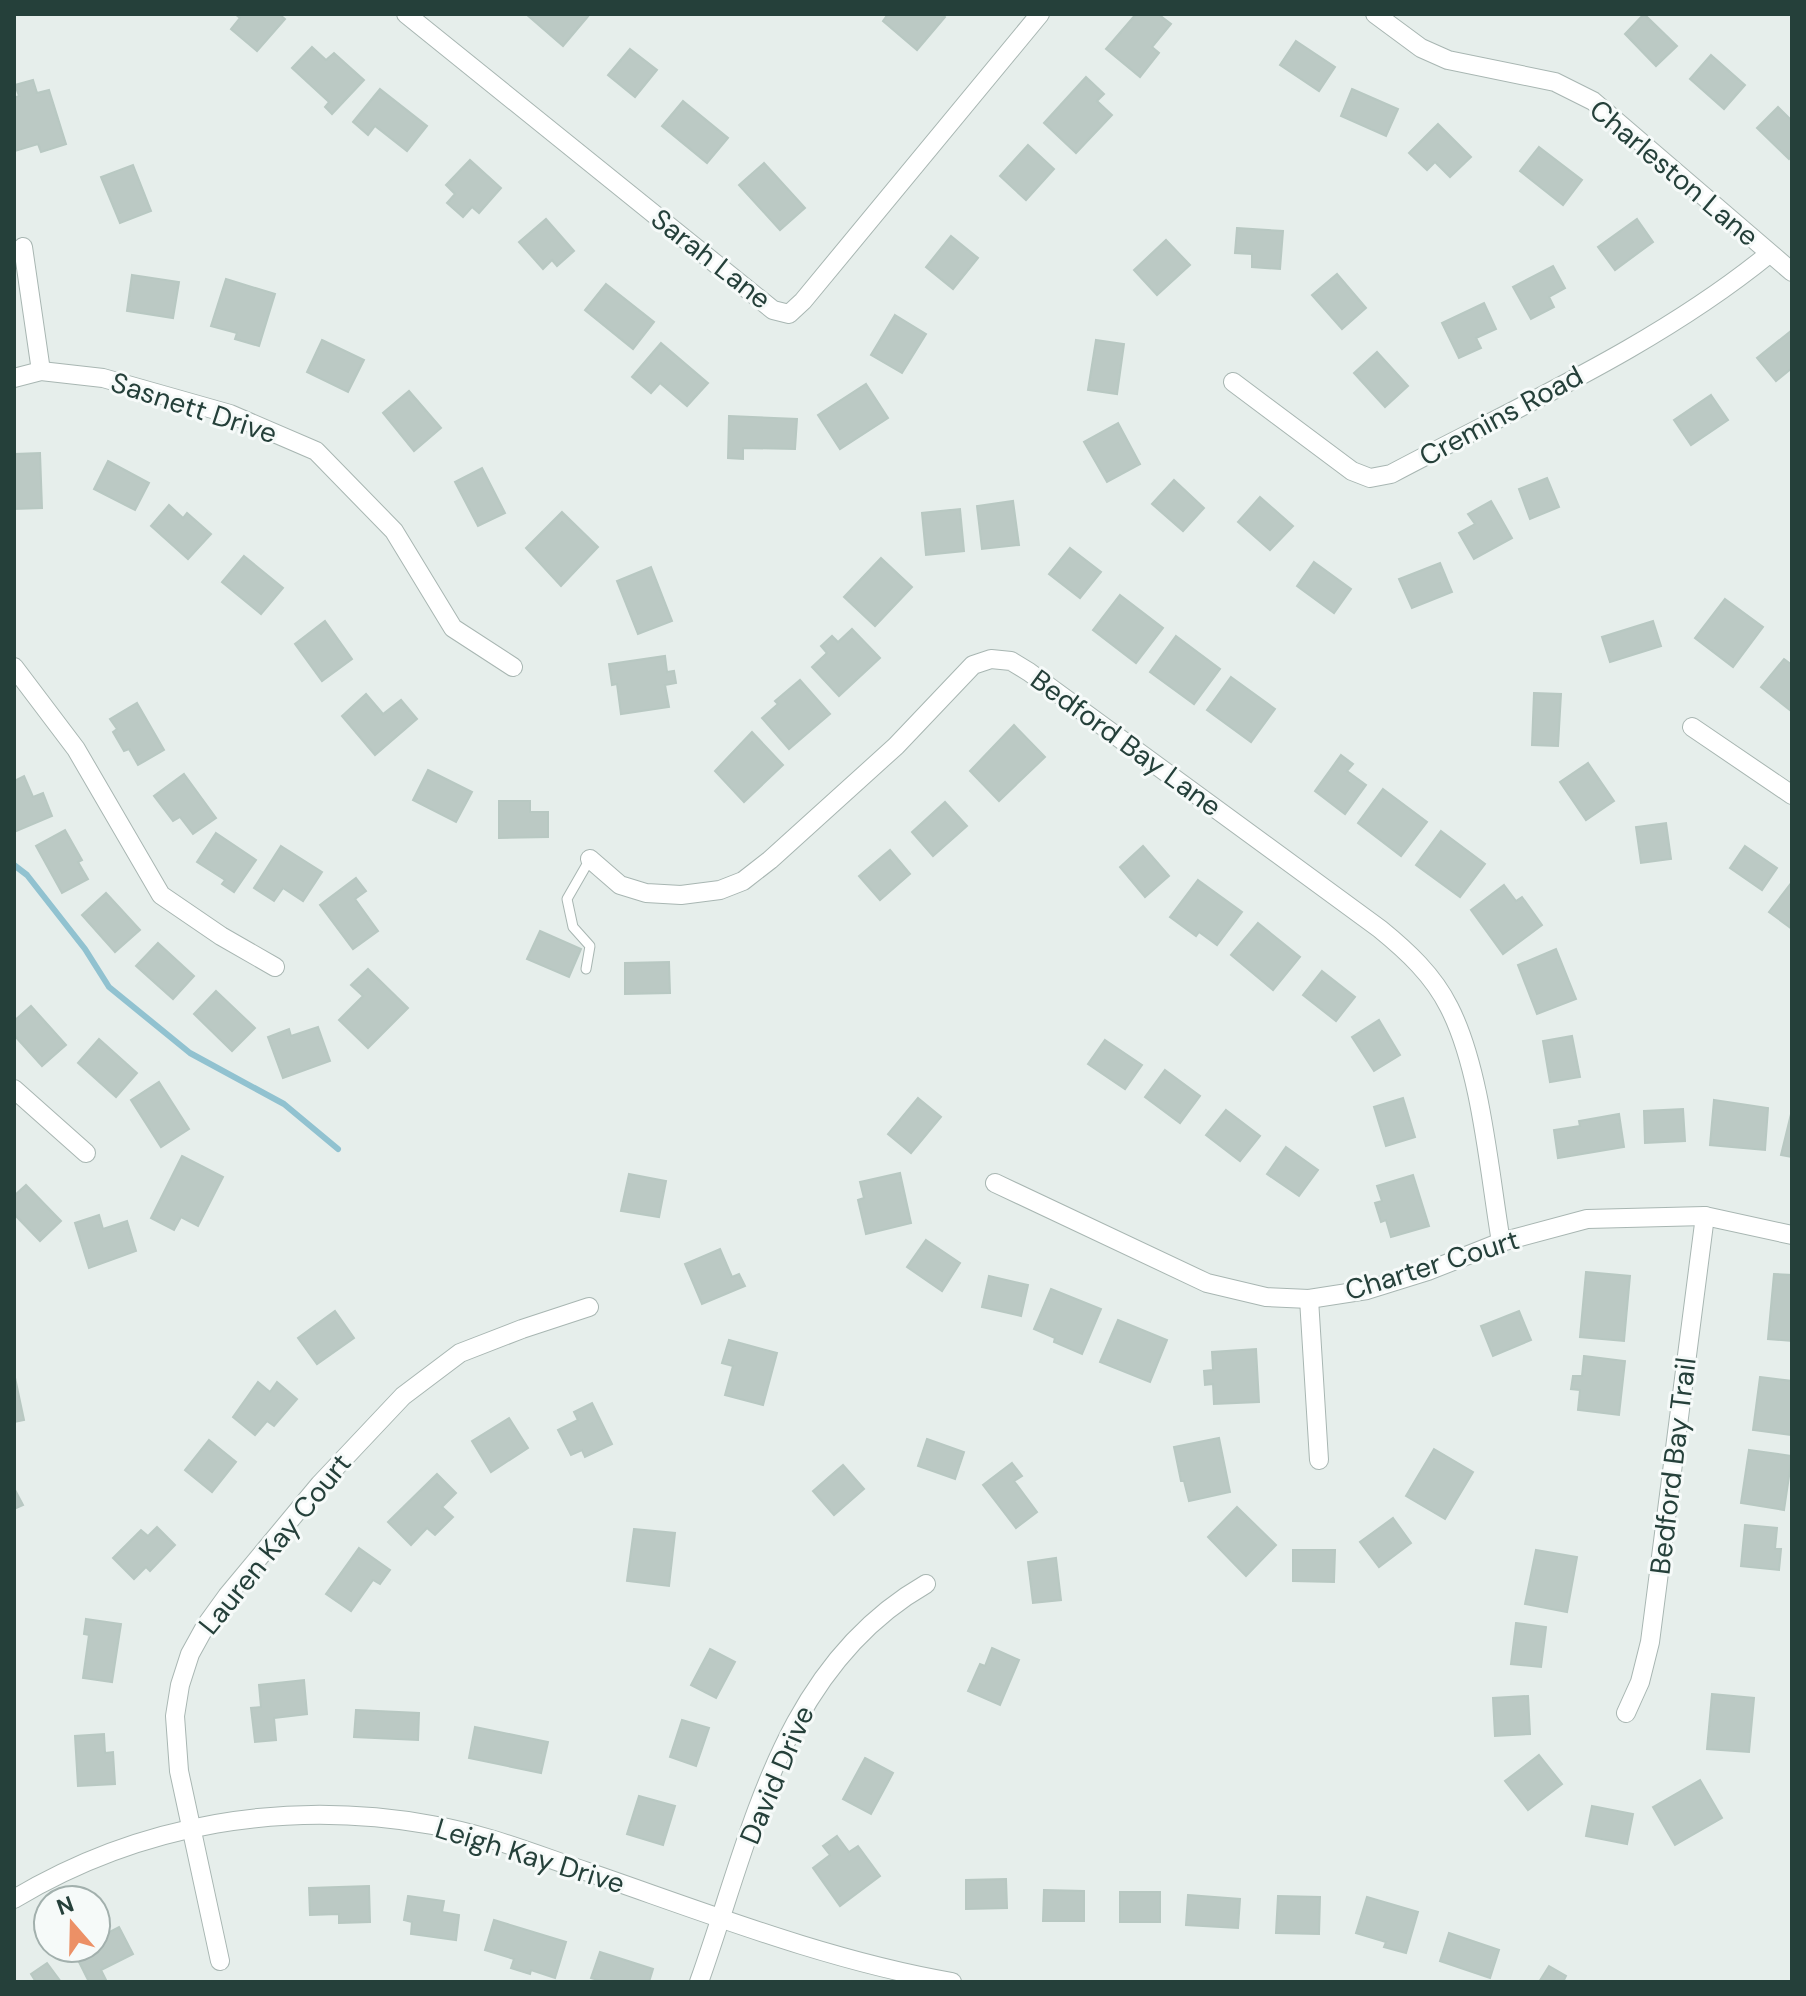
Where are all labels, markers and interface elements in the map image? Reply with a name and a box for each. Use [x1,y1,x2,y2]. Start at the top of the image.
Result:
street label: Charleston Lane [1582,91,1766,255]
street label: Sarah Lane [643,201,779,317]
street label: Cremins Road [1413,357,1589,475]
street label: Sasnett Drive [106,364,282,452]
street label: Bedford Bay Lane [1023,661,1229,825]
street label: Charter Court [1340,1221,1524,1309]
street label: Bedford Bay Trail [1641,1355,1705,1577]
street label: Lauren Kay Court [190,1446,360,1642]
street label: David Drive [731,1700,823,1850]
street label: Leigh Kay Drive [431,1810,629,1902]
north arrow [32,1884,112,1964]
text: N [53,1889,78,1922]

